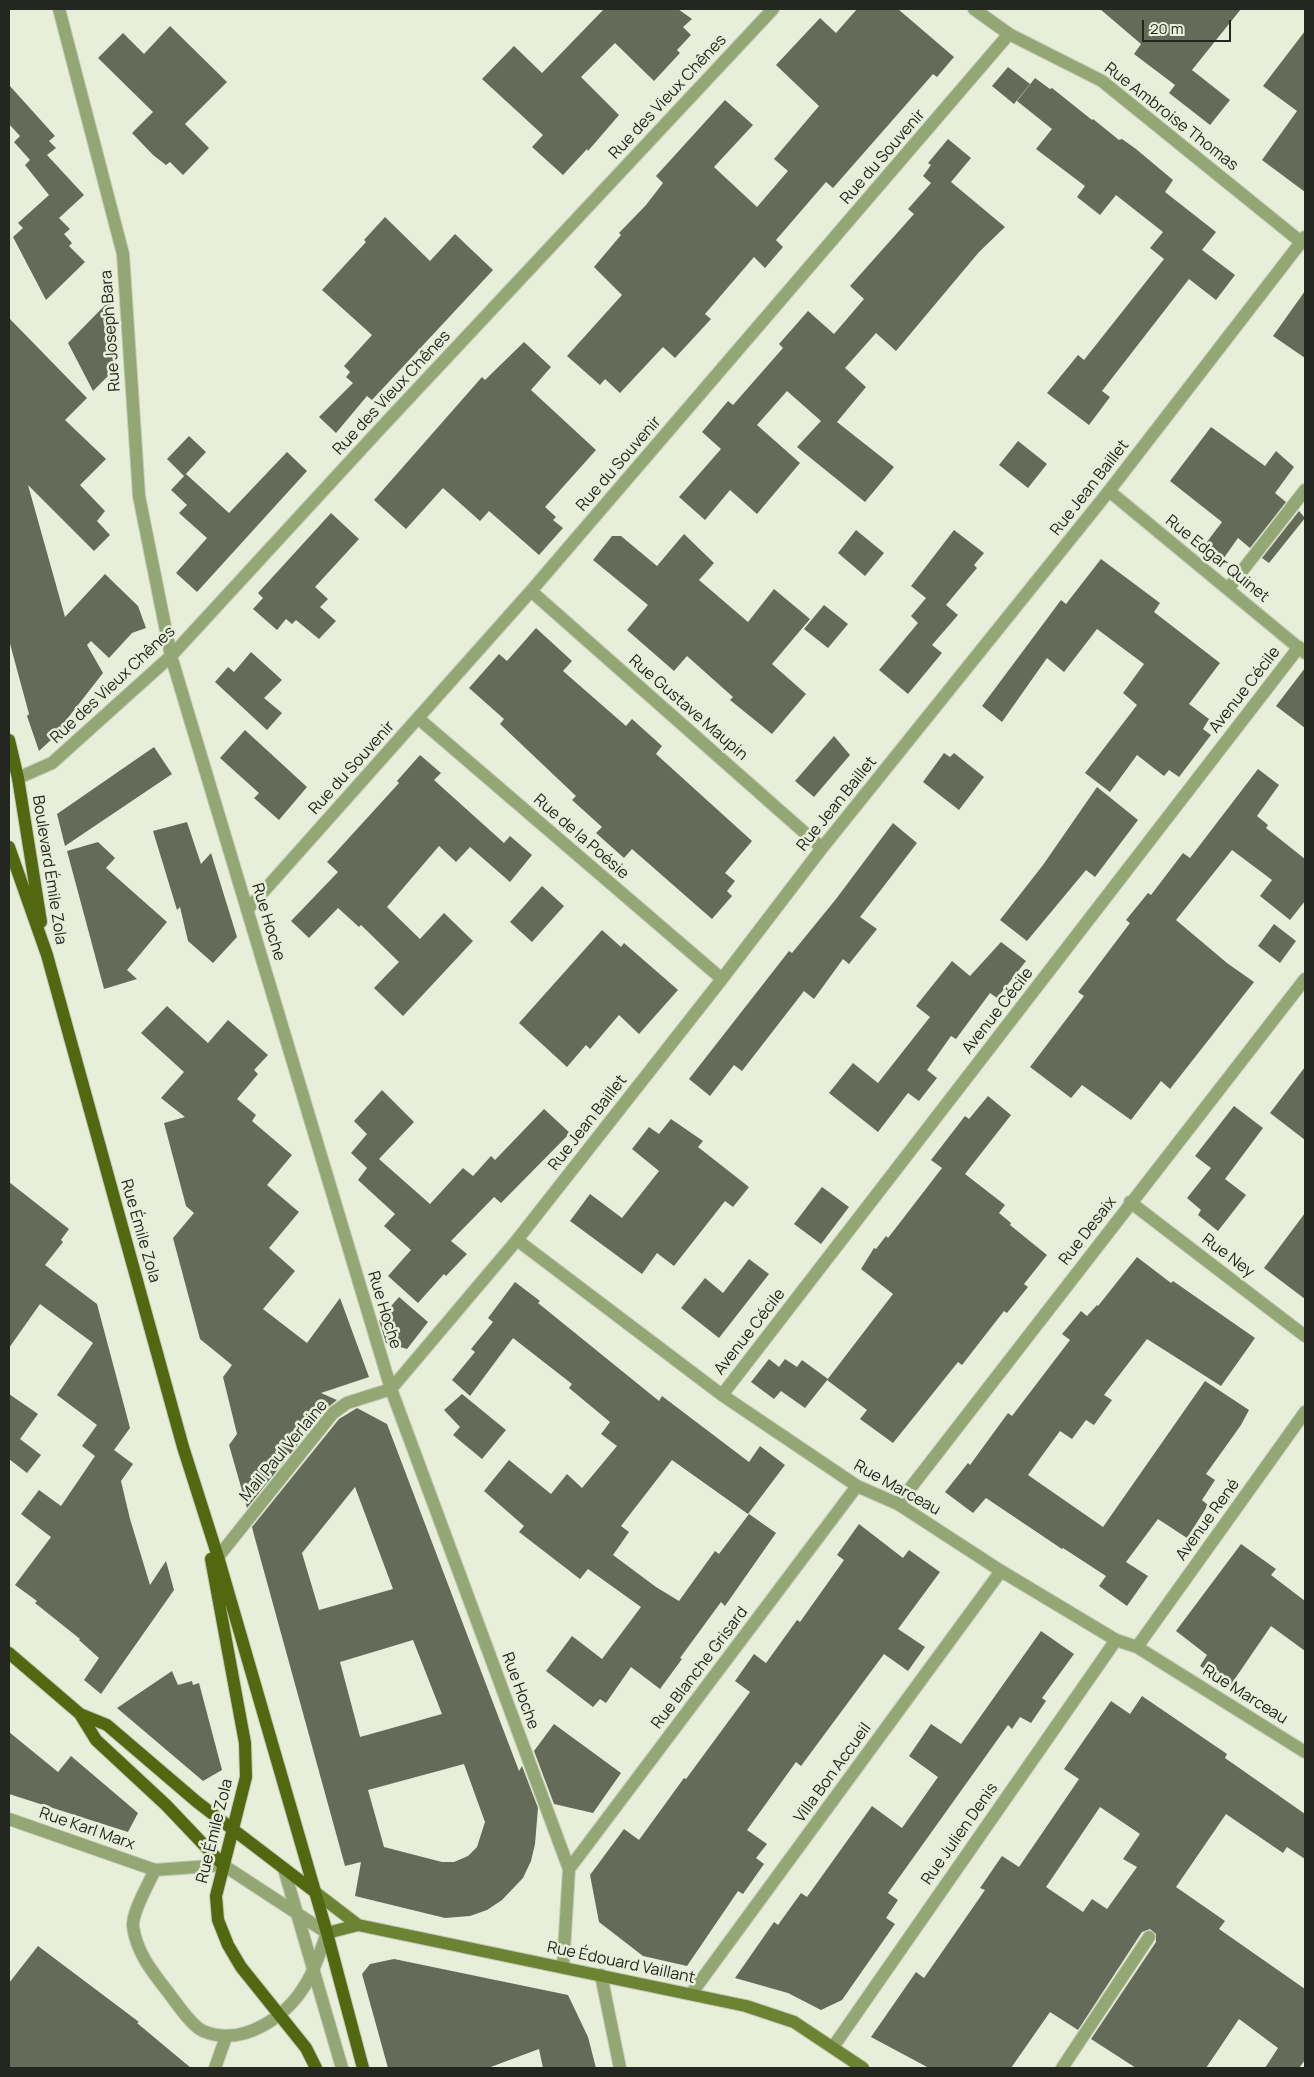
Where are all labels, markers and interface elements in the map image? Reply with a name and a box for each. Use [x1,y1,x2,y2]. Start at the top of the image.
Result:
scale bar [1144,10,1233,42]
text: 20 m [1150,18,1183,39]
street label: Rue des Vieux Chênes [605,31,731,163]
street label: Rue Ambroise Thomas [1100,59,1242,175]
street label: Rue du Souvenir [837,106,929,208]
street label: Rue Joseph Bara [97,270,125,392]
street label: Rue des Vieux Chênes [329,327,455,459]
street label: Rue du Souvenir [573,413,665,515]
street label: Rue Jean Baillet [1047,436,1133,540]
street label: Rue Edgar Quinet [1161,511,1273,607]
street label: Rue des Vieux Chênes [47,622,179,748]
street label: Avenue Cécile [1205,643,1285,737]
street label: Rue Gustave Maupin [625,651,751,765]
street label: Rue du Souvenir [305,717,399,819]
street label: Rue Jean Baillet [793,753,881,855]
street label: Rue de la Poésie [529,790,633,884]
street label: Boulevard Émile Zola [28,794,70,946]
street label: Rue Hoche [247,881,289,963]
street label: Avenue Cécile [958,964,1038,1058]
street label: Rue Jean Baillet [545,1071,631,1175]
street label: Rue Émile Zola [116,1177,164,1285]
street label: Rue Desaix [1055,1193,1121,1269]
street label: Rue Ney [1198,1230,1258,1282]
street label: Rue Hoche [363,1269,405,1351]
street label: Avenue Cécile [710,1285,790,1379]
street label: Mail Paul Verlaine [236,1396,332,1506]
street label: Rue Marceau [850,1456,944,1520]
street label: Avenue René [1172,1476,1244,1564]
street label: Rue Blanche Grisard [648,1603,752,1733]
street label: Rue Hoche [497,1650,543,1732]
street label: Rue Marceau [1199,1661,1291,1729]
street label: Villa Bon Accueil [790,1719,876,1827]
street label: Rue Émile Zola [193,1777,237,1885]
street label: Rue Julien Denis [918,1779,1002,1889]
street label: Rue Karl Marx [37,1804,137,1854]
street label: Rue Édouard Vaillant [545,1938,697,1988]

